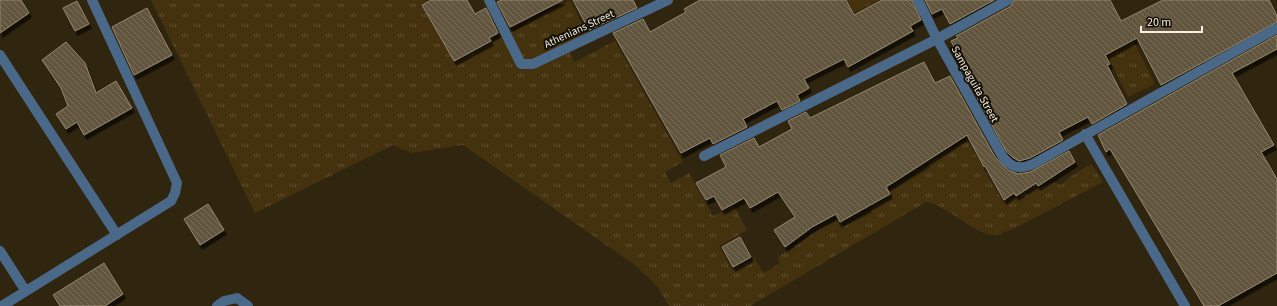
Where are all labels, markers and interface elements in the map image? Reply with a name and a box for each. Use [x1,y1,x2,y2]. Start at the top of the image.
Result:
street label: Athenians Street [542,6,617,52]
scale bar [1141,8,1202,34]
text: 20 m [1147,14,1171,31]
street label: Sampaguita Street [948,43,1002,125]

